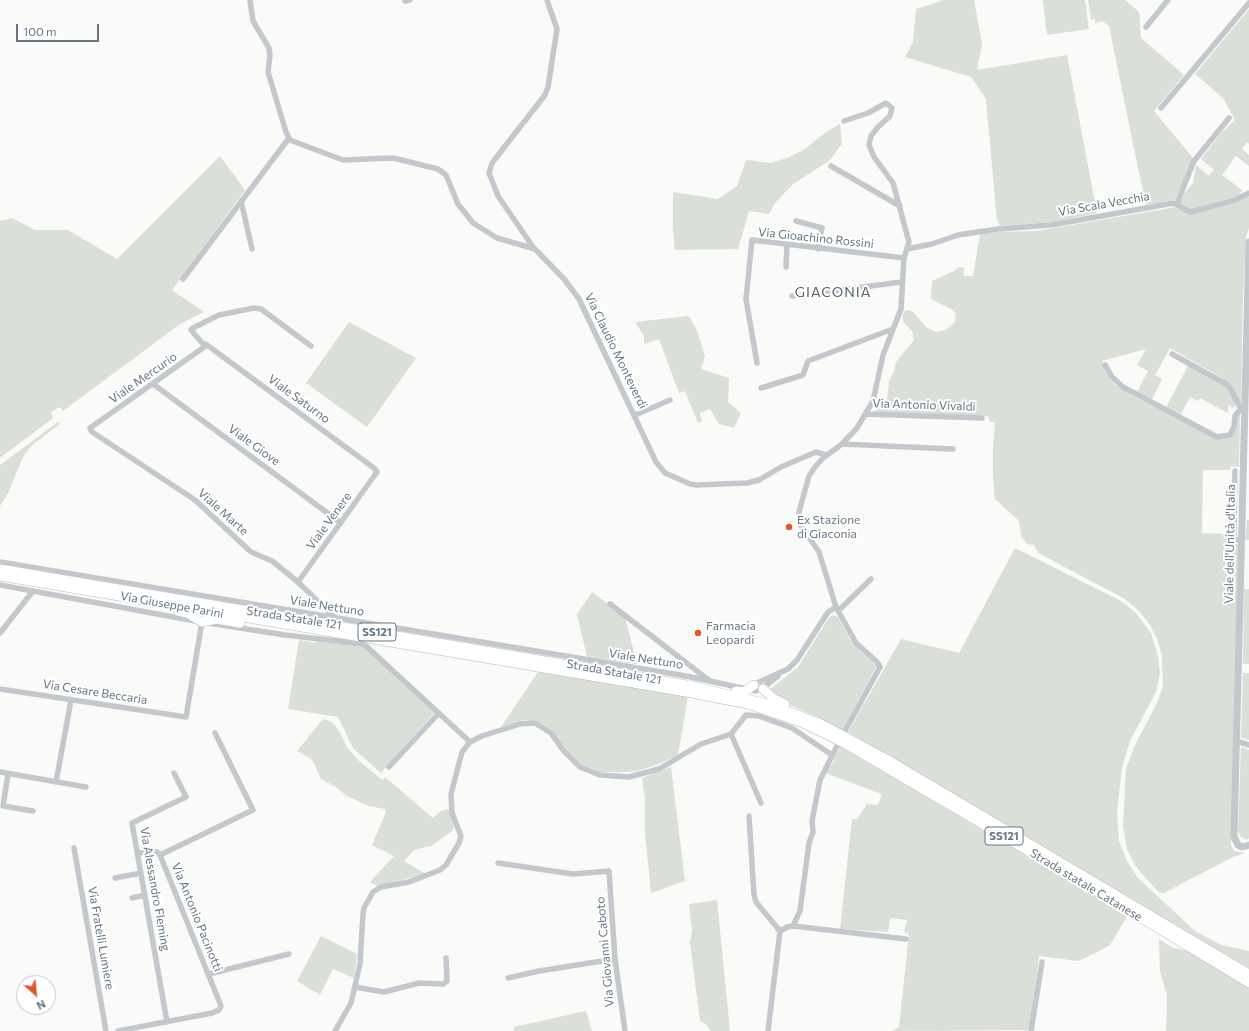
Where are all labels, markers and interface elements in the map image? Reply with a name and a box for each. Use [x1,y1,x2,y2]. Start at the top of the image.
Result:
scale bar [18,16,101,42]
text: 100 m [23,24,57,38]
street label: Via Scala Vecchia [1057,189,1151,219]
street label: Via Gioachino Rossini [758,225,874,251]
district label: GIACONIA [795,284,871,300]
street label: Via Claudio Monteverdi [582,291,650,411]
street label: Viale Mercurio [106,349,180,407]
street label: Viale Saturno [265,372,333,426]
street label: Via Antonio Vivaldi [872,396,976,414]
street label: Viale Giove [225,421,283,469]
street label: Viale dell'Unità d'Italia [1222,484,1238,604]
street label: Viale Marte [195,486,251,538]
street label: Viale Venere [303,490,355,552]
place label: Ex Stazione di Giaconia [797,513,860,541]
marker: Ex Stazione di Giaconia [784,522,794,532]
street label: Via Giuseppe Parini [119,589,225,621]
street label: Viale Nettuno [289,593,365,619]
street label: Strada Statale 121 [245,603,343,633]
place label: Farmacia Leopardi [706,619,756,647]
road number: SS121 [358,623,396,641]
marker: Farmacia Leopardi [693,628,703,638]
street label: Viale Nettuno [608,646,684,672]
street label: Strada Statale 121 [565,657,663,687]
street label: Via Cesare Beccaria [42,677,148,707]
street label: Via Alessandro Fleming [137,826,173,952]
road number: SS121 [985,827,1023,845]
street label: Strada statale Catanese [1027,846,1145,924]
street label: Via Antonio Pacinotti [169,860,225,974]
street label: Via Fratelli Lumiere [85,885,117,991]
street label: Via Giovanni Caboto [593,896,617,1008]
north arrow [16,975,56,1015]
text: N [35,998,48,1013]

